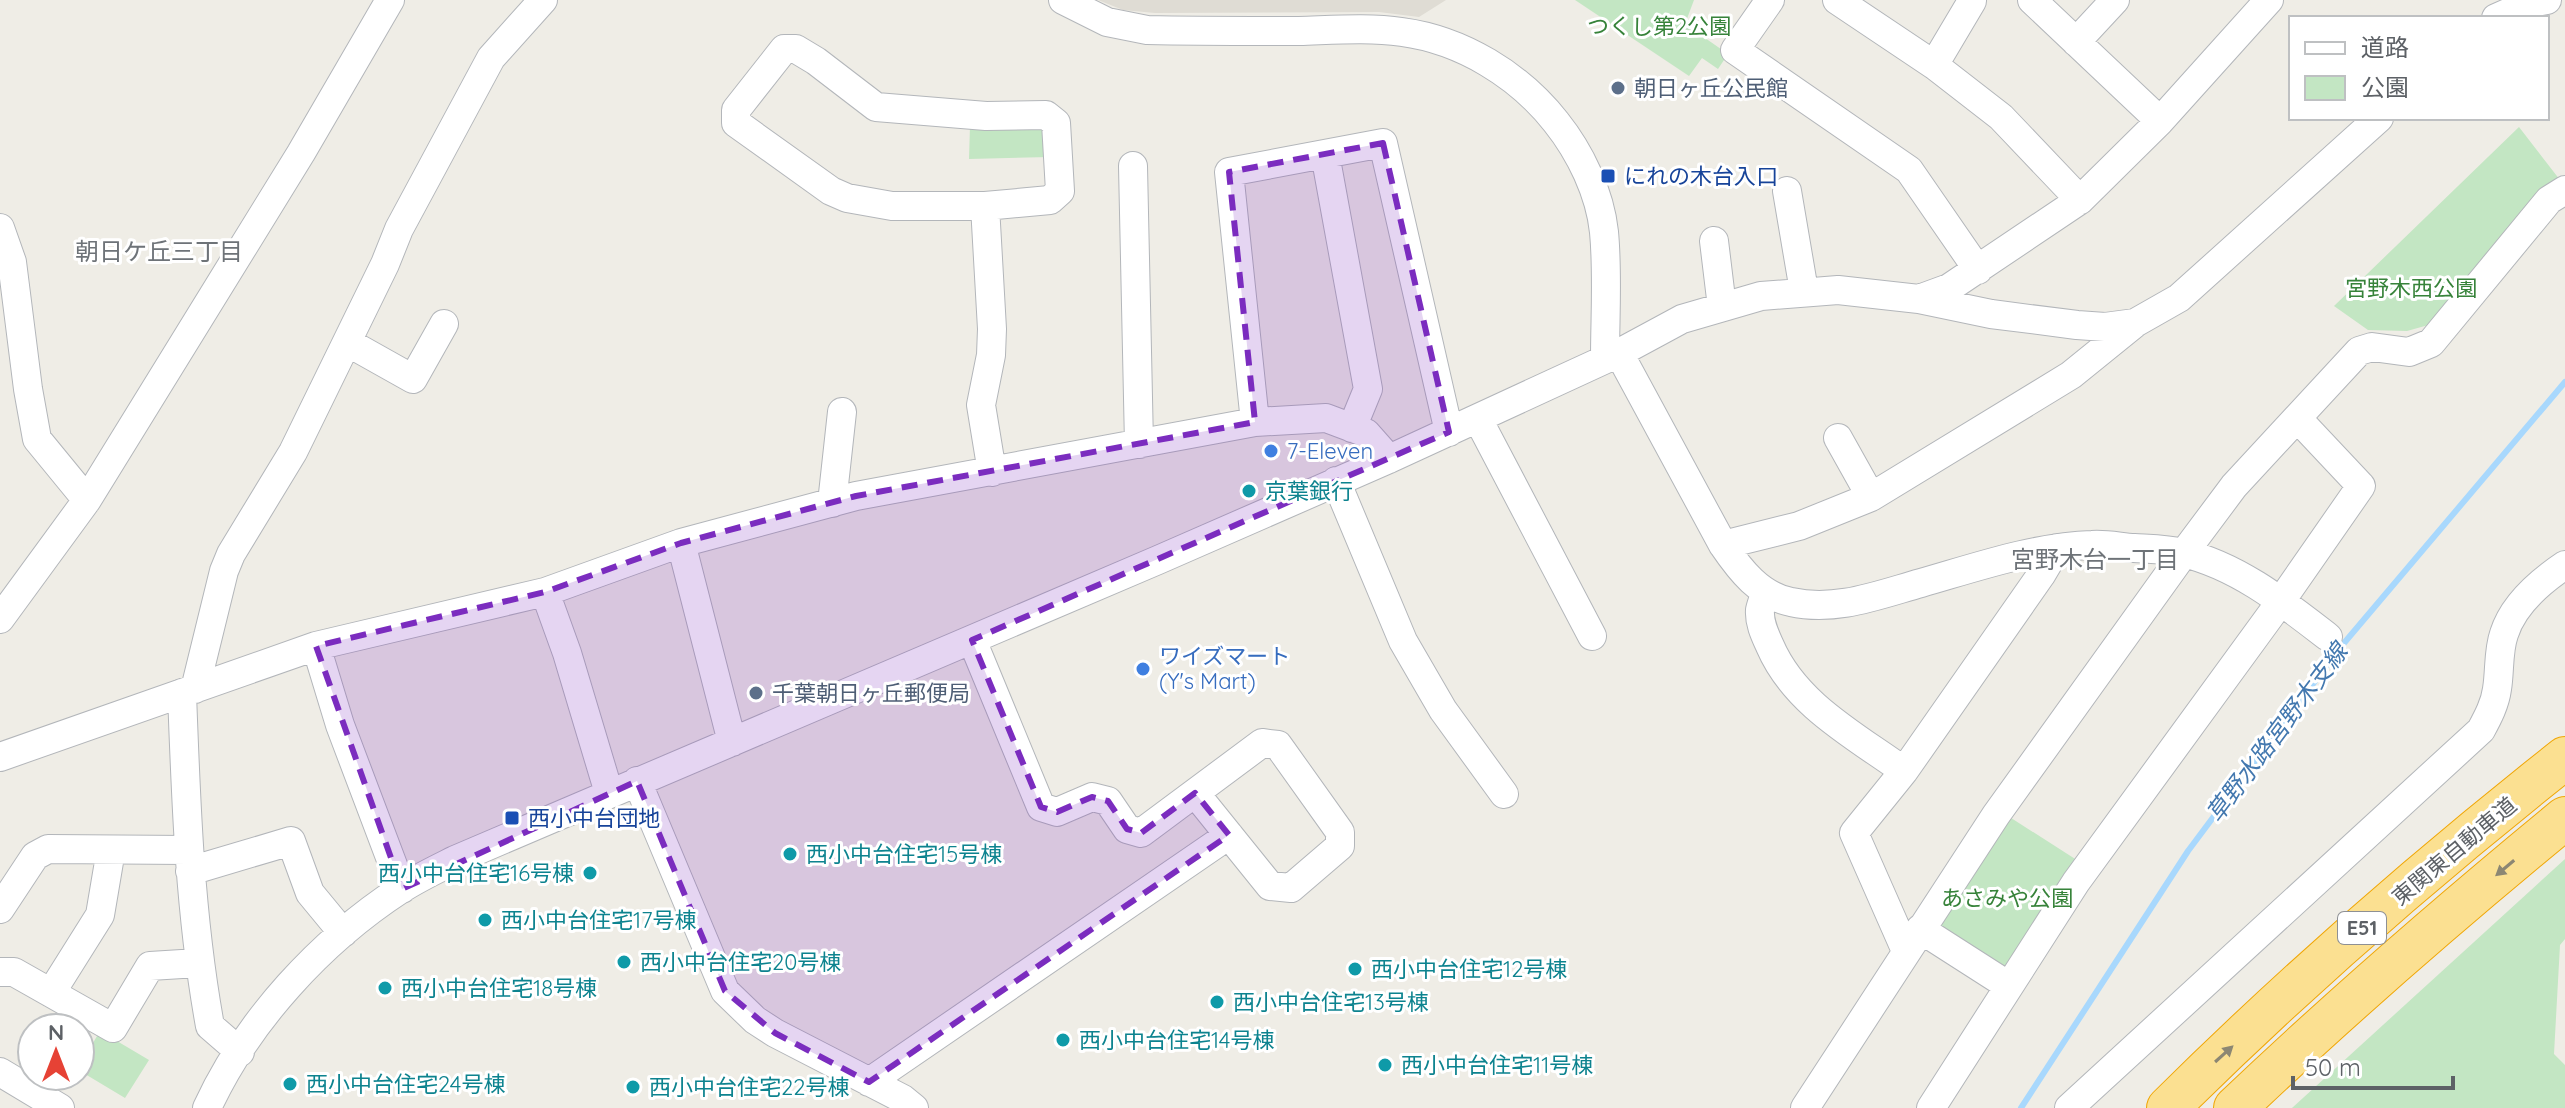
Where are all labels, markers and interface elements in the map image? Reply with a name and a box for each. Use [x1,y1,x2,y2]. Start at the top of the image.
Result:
park label: つくし第2公園 [1587,12,1731,40]
legend [2289,16,2549,120]
text: 道路 [2361,32,2409,62]
text: 公園 [2361,72,2409,102]
place label: 朝日ヶ丘公民館 [1634,74,1788,102]
marker: 朝日ヶ丘公民館 [1609,79,1627,97]
place label: にれの木台入口 [1624,162,1778,190]
marker: にれの木台入口 [1599,167,1617,185]
district label: 朝日ケ丘三丁目 [75,236,243,266]
park label: 宮野木西公園 [2345,274,2477,302]
place label: 7-Eleven [1287,437,1373,465]
marker: 7-Eleven [1262,442,1280,460]
place label: 京葉銀行 [1265,477,1353,505]
marker: 京葉銀行 [1240,482,1258,500]
district label: 宮野木台一丁目 [2011,544,2179,574]
water label: 草野水路宮野木支線 [2199,635,2355,828]
place label: ワイズマート (Y's Mart) [1159,642,1290,695]
marker: ワイズマート (Y's Mart) [1134,660,1152,678]
place label: 千葉朝日ヶ丘郵便局 [772,679,970,707]
marker: 千葉朝日ヶ丘郵便局 [747,684,765,702]
street label: 東関東自動車道 [2386,791,2522,911]
place label: 西小中台団地 [528,804,660,832]
marker: 西小中台団地 [503,809,521,827]
place label: 西小中台住宅15号棟 [806,840,1002,868]
marker: 西小中台住宅15号棟 [781,845,799,863]
place label: 西小中台住宅16号棟 [378,859,574,887]
one-way arrow [2495,859,2515,875]
marker: 西小中台住宅16号棟 [581,864,599,882]
park label: あさみや公園 [1941,884,2073,912]
place label: 西小中台住宅17号棟 [501,906,696,934]
marker: 西小中台住宅17号棟 [476,911,494,929]
road number: E51 [2338,912,2386,944]
place label: 西小中台住宅20号棟 [640,948,841,976]
marker: 西小中台住宅20号棟 [615,953,633,971]
place label: 西小中台住宅12号棟 [1371,955,1567,983]
marker: 西小中台住宅12号棟 [1346,960,1364,978]
place label: 西小中台住宅18号棟 [401,974,597,1002]
marker: 西小中台住宅18号棟 [376,979,394,997]
place label: 西小中台住宅13号棟 [1233,988,1429,1016]
marker: 西小中台住宅13号棟 [1208,993,1226,1011]
north arrow [16,1012,96,1092]
text: N [48,1018,64,1046]
place label: 西小中台住宅14号棟 [1079,1026,1274,1054]
marker: 西小中台住宅14号棟 [1054,1031,1072,1049]
scale bar [2293,1040,2453,1090]
one-way arrow [2214,1045,2233,1063]
place label: 西小中台住宅11号棟 [1401,1051,1593,1079]
text: 50 m [2305,1052,2361,1082]
marker: 西小中台住宅11号棟 [1376,1056,1394,1074]
place label: 西小中台住宅24号棟 [306,1070,505,1098]
place label: 西小中台住宅22号棟 [649,1073,849,1101]
marker: 西小中台住宅24号棟 [281,1075,299,1093]
marker: 西小中台住宅22号棟 [624,1078,642,1096]

